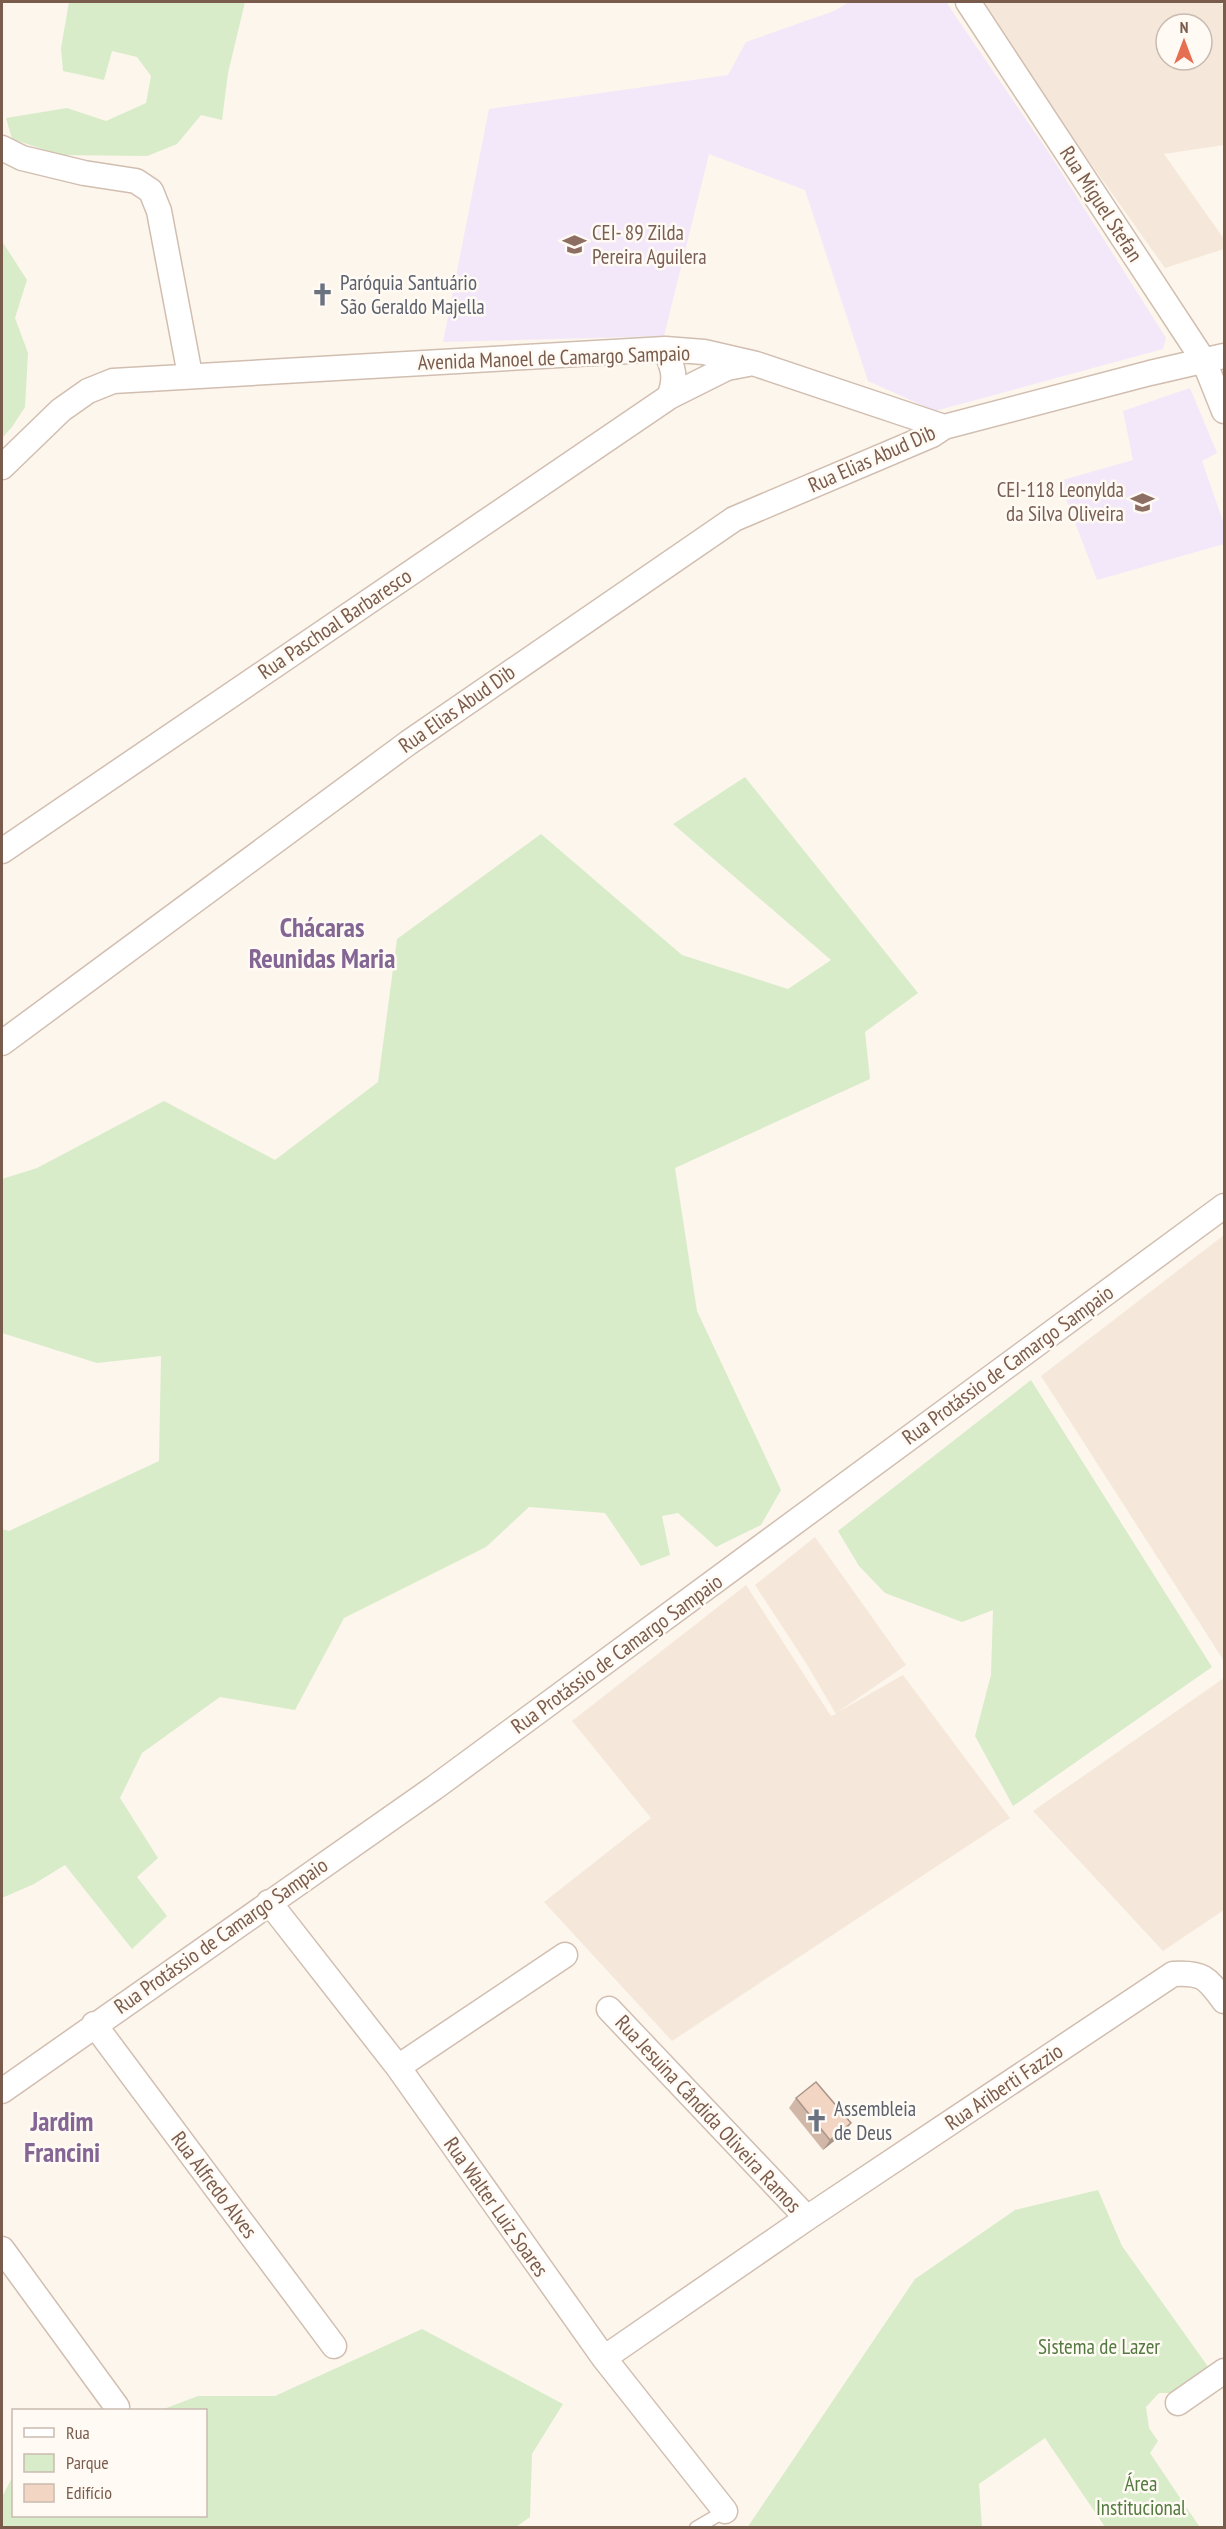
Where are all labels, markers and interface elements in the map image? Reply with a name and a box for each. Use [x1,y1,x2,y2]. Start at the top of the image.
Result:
north arrow [1154,12,1214,72]
text: N [1180,17,1188,37]
street label: Rua Miguel Stefan [1054,141,1149,267]
place label: CEI- 89 Zilda Pereira Aguilera [592,219,707,270]
school or university icon: CEI- 89 Zilda Pereira Aguilera [561,232,587,258]
place label: Paróquia Santuário São Geraldo Majella [340,269,485,320]
church icon: Paróquia Santuário São Geraldo Majella [309,282,335,308]
street label: Avenida Manoel de Camargo Sampaio [417,339,691,376]
street label: Rua Elias Abud Dib [804,418,940,499]
place label: CEI-118 Leonylda da Silva Oliveira [997,476,1124,527]
school or university icon: CEI-118 Leonylda da Silva Oliveira [1129,489,1155,515]
street label: Rua Paschoal Barbaresco [253,562,417,685]
street label: Rua Elias Abud Dib [393,658,520,759]
district label: Chácaras Reunidas Maria [249,910,395,975]
street label: Rua Protássio de Camargo Sampaio [897,1279,1119,1450]
street label: Rua Protássio de Camargo Sampaio [506,1568,728,1739]
street label: Rua Protássio de Camargo Sampaio [109,1851,333,2020]
street label: Rua Jesuina Cândida Oliveira Ramos [610,2009,807,2218]
street label: Rua Ariberti Fazzio [940,2037,1068,2136]
place label: Assembleia de Deus [834,2095,916,2146]
district label: Jardim Francini [24,2104,100,2169]
church icon: Assembleia de Deus [803,2108,829,2134]
street label: Rua Alfredo Alves [165,2126,263,2244]
street label: Rua Walter Luiz Soares [438,2132,555,2282]
park label: Sistema de Lazer [1038,2333,1160,2360]
legend [12,2409,207,2517]
text: Rua [66,2421,90,2444]
text: Parque [66,2451,109,2474]
park label: Área Institucional [1096,2470,1186,2521]
text: Edifício [66,2481,112,2504]

